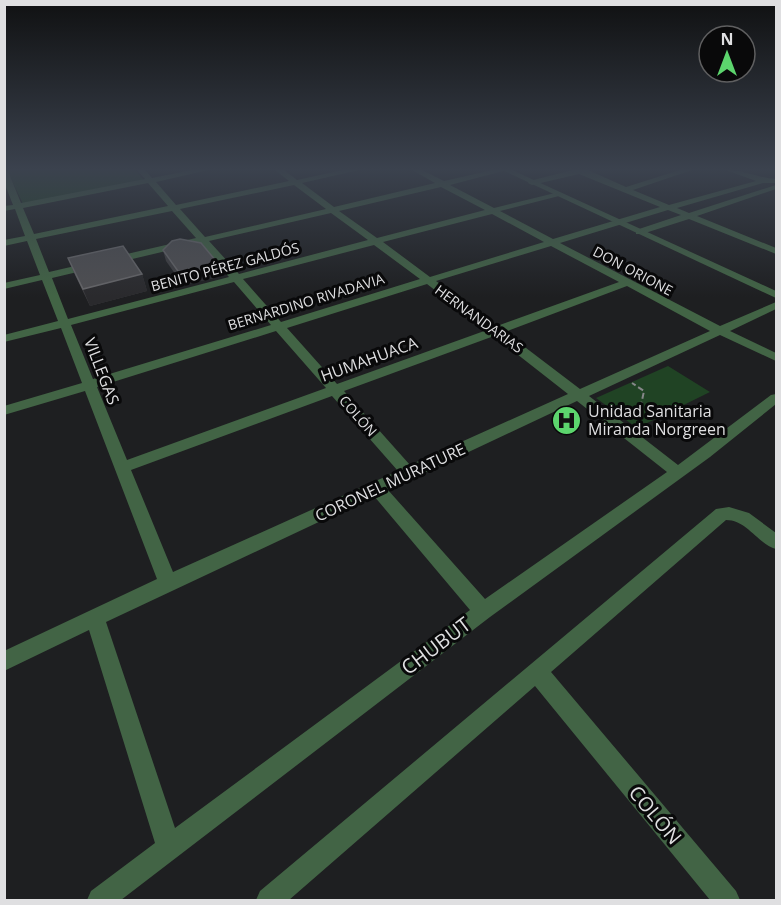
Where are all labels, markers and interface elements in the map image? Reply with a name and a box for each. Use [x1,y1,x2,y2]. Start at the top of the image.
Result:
north arrow [697,24,757,84]
text: N [720,28,734,50]
street label: BENITO PÉREZ GALDÓS [149,238,301,295]
street label: DON ORIONE [590,242,676,300]
street label: BERNARDINO RIVADAVIA [225,269,386,334]
street label: HERNANDARIAS [431,280,527,357]
street label: HUMAHUACA [317,331,421,387]
street label: VILLEGAS [79,334,125,408]
street label: COLÓN [335,391,381,440]
place label: Unidad Sanitaria Miranda Norgreen [588,400,726,440]
hospital icon: Unidad Sanitaria Miranda Norgreen [551,404,583,436]
street label: CORONEL MURATURE [311,437,469,527]
street label: CHUBUT [395,611,476,681]
street label: COLÓN [623,779,688,850]

